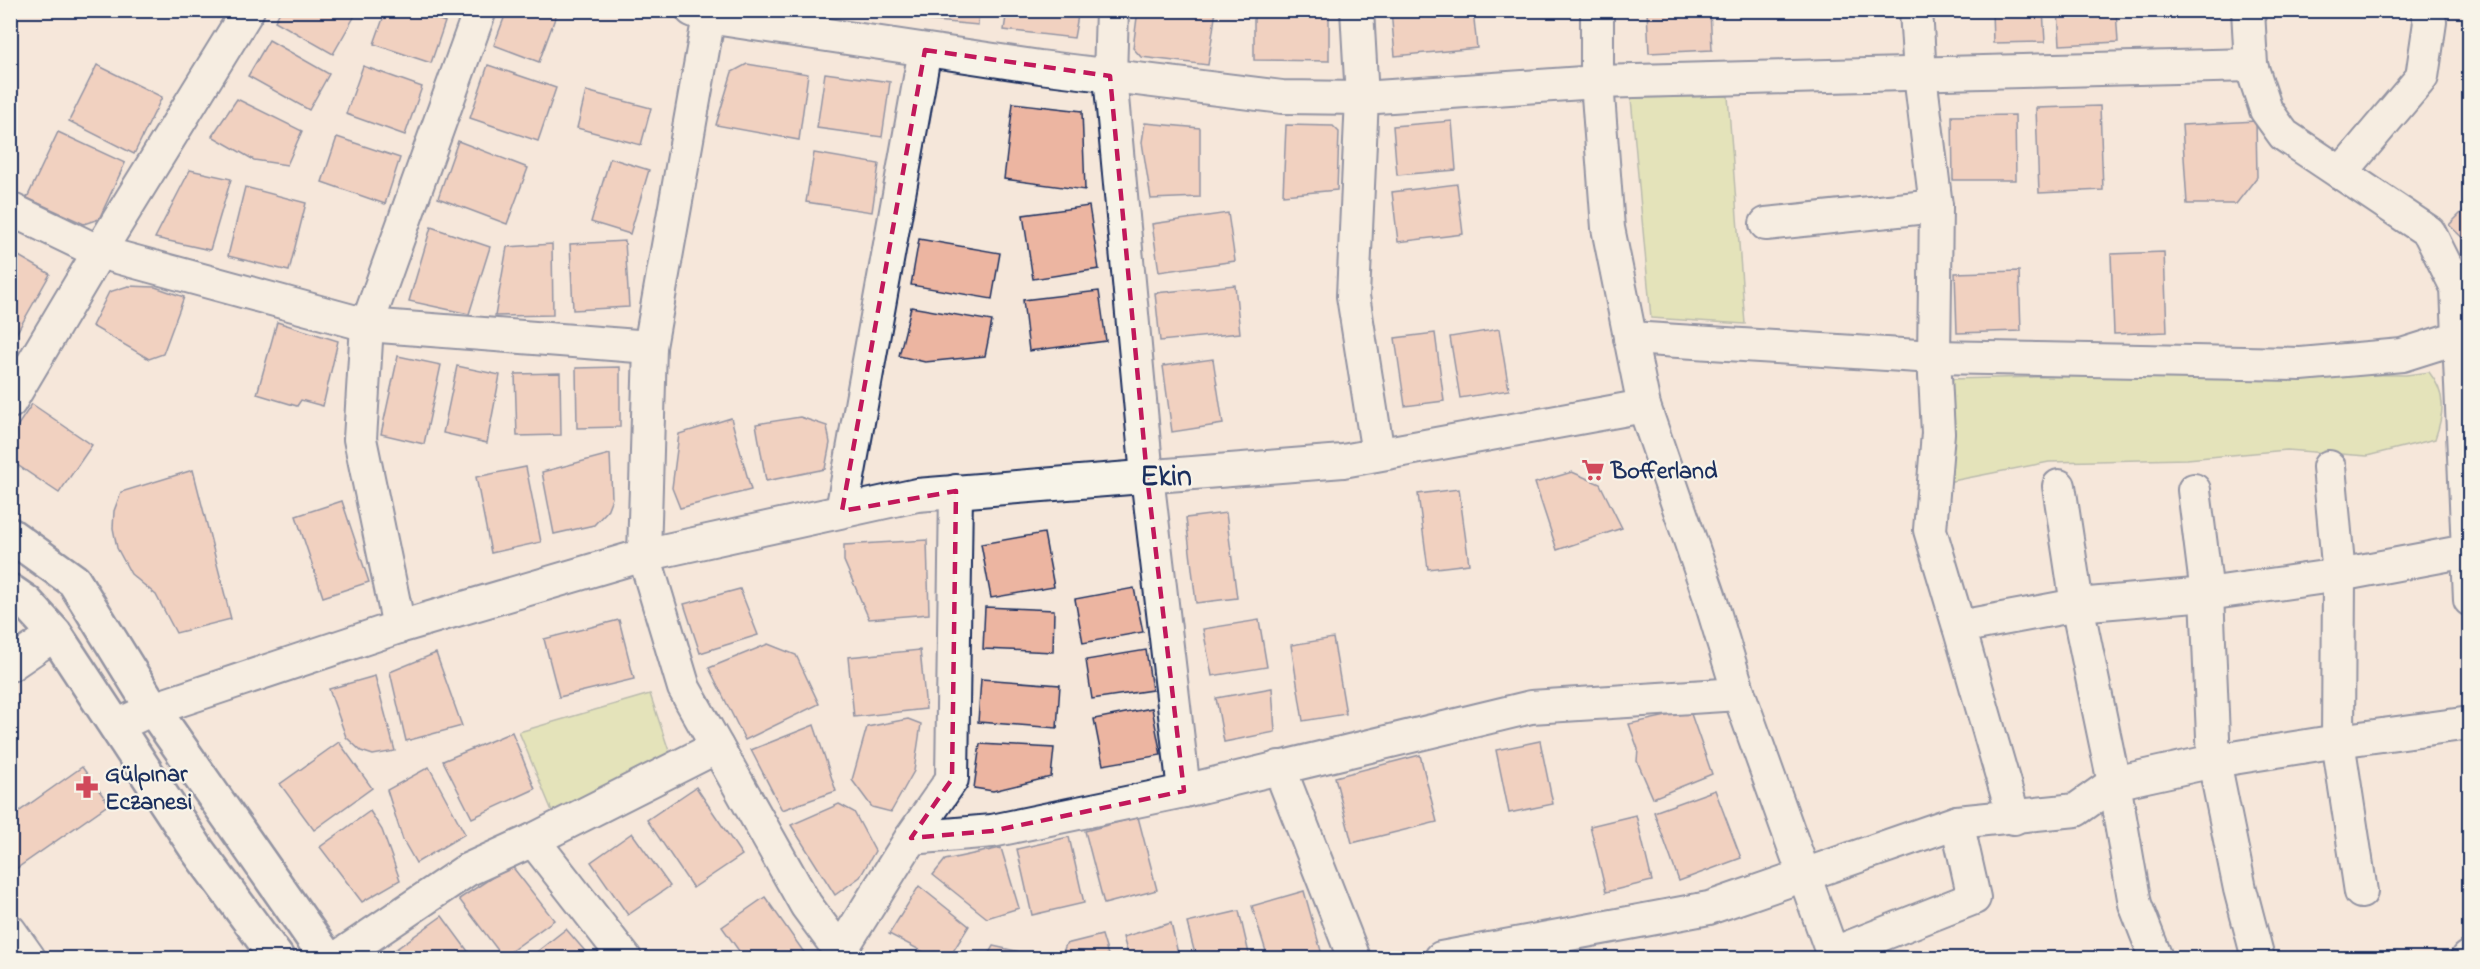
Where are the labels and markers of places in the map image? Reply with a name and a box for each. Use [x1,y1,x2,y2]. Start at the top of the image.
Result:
place label: Bofferland [1610,455,1718,490]
supermarket icon: Bofferland [1580,457,1606,483]
place label: Gülpınar Eczanesi [105,758,192,821]
pharmacy icon: Gülpınar Eczanesi [74,774,100,800]

